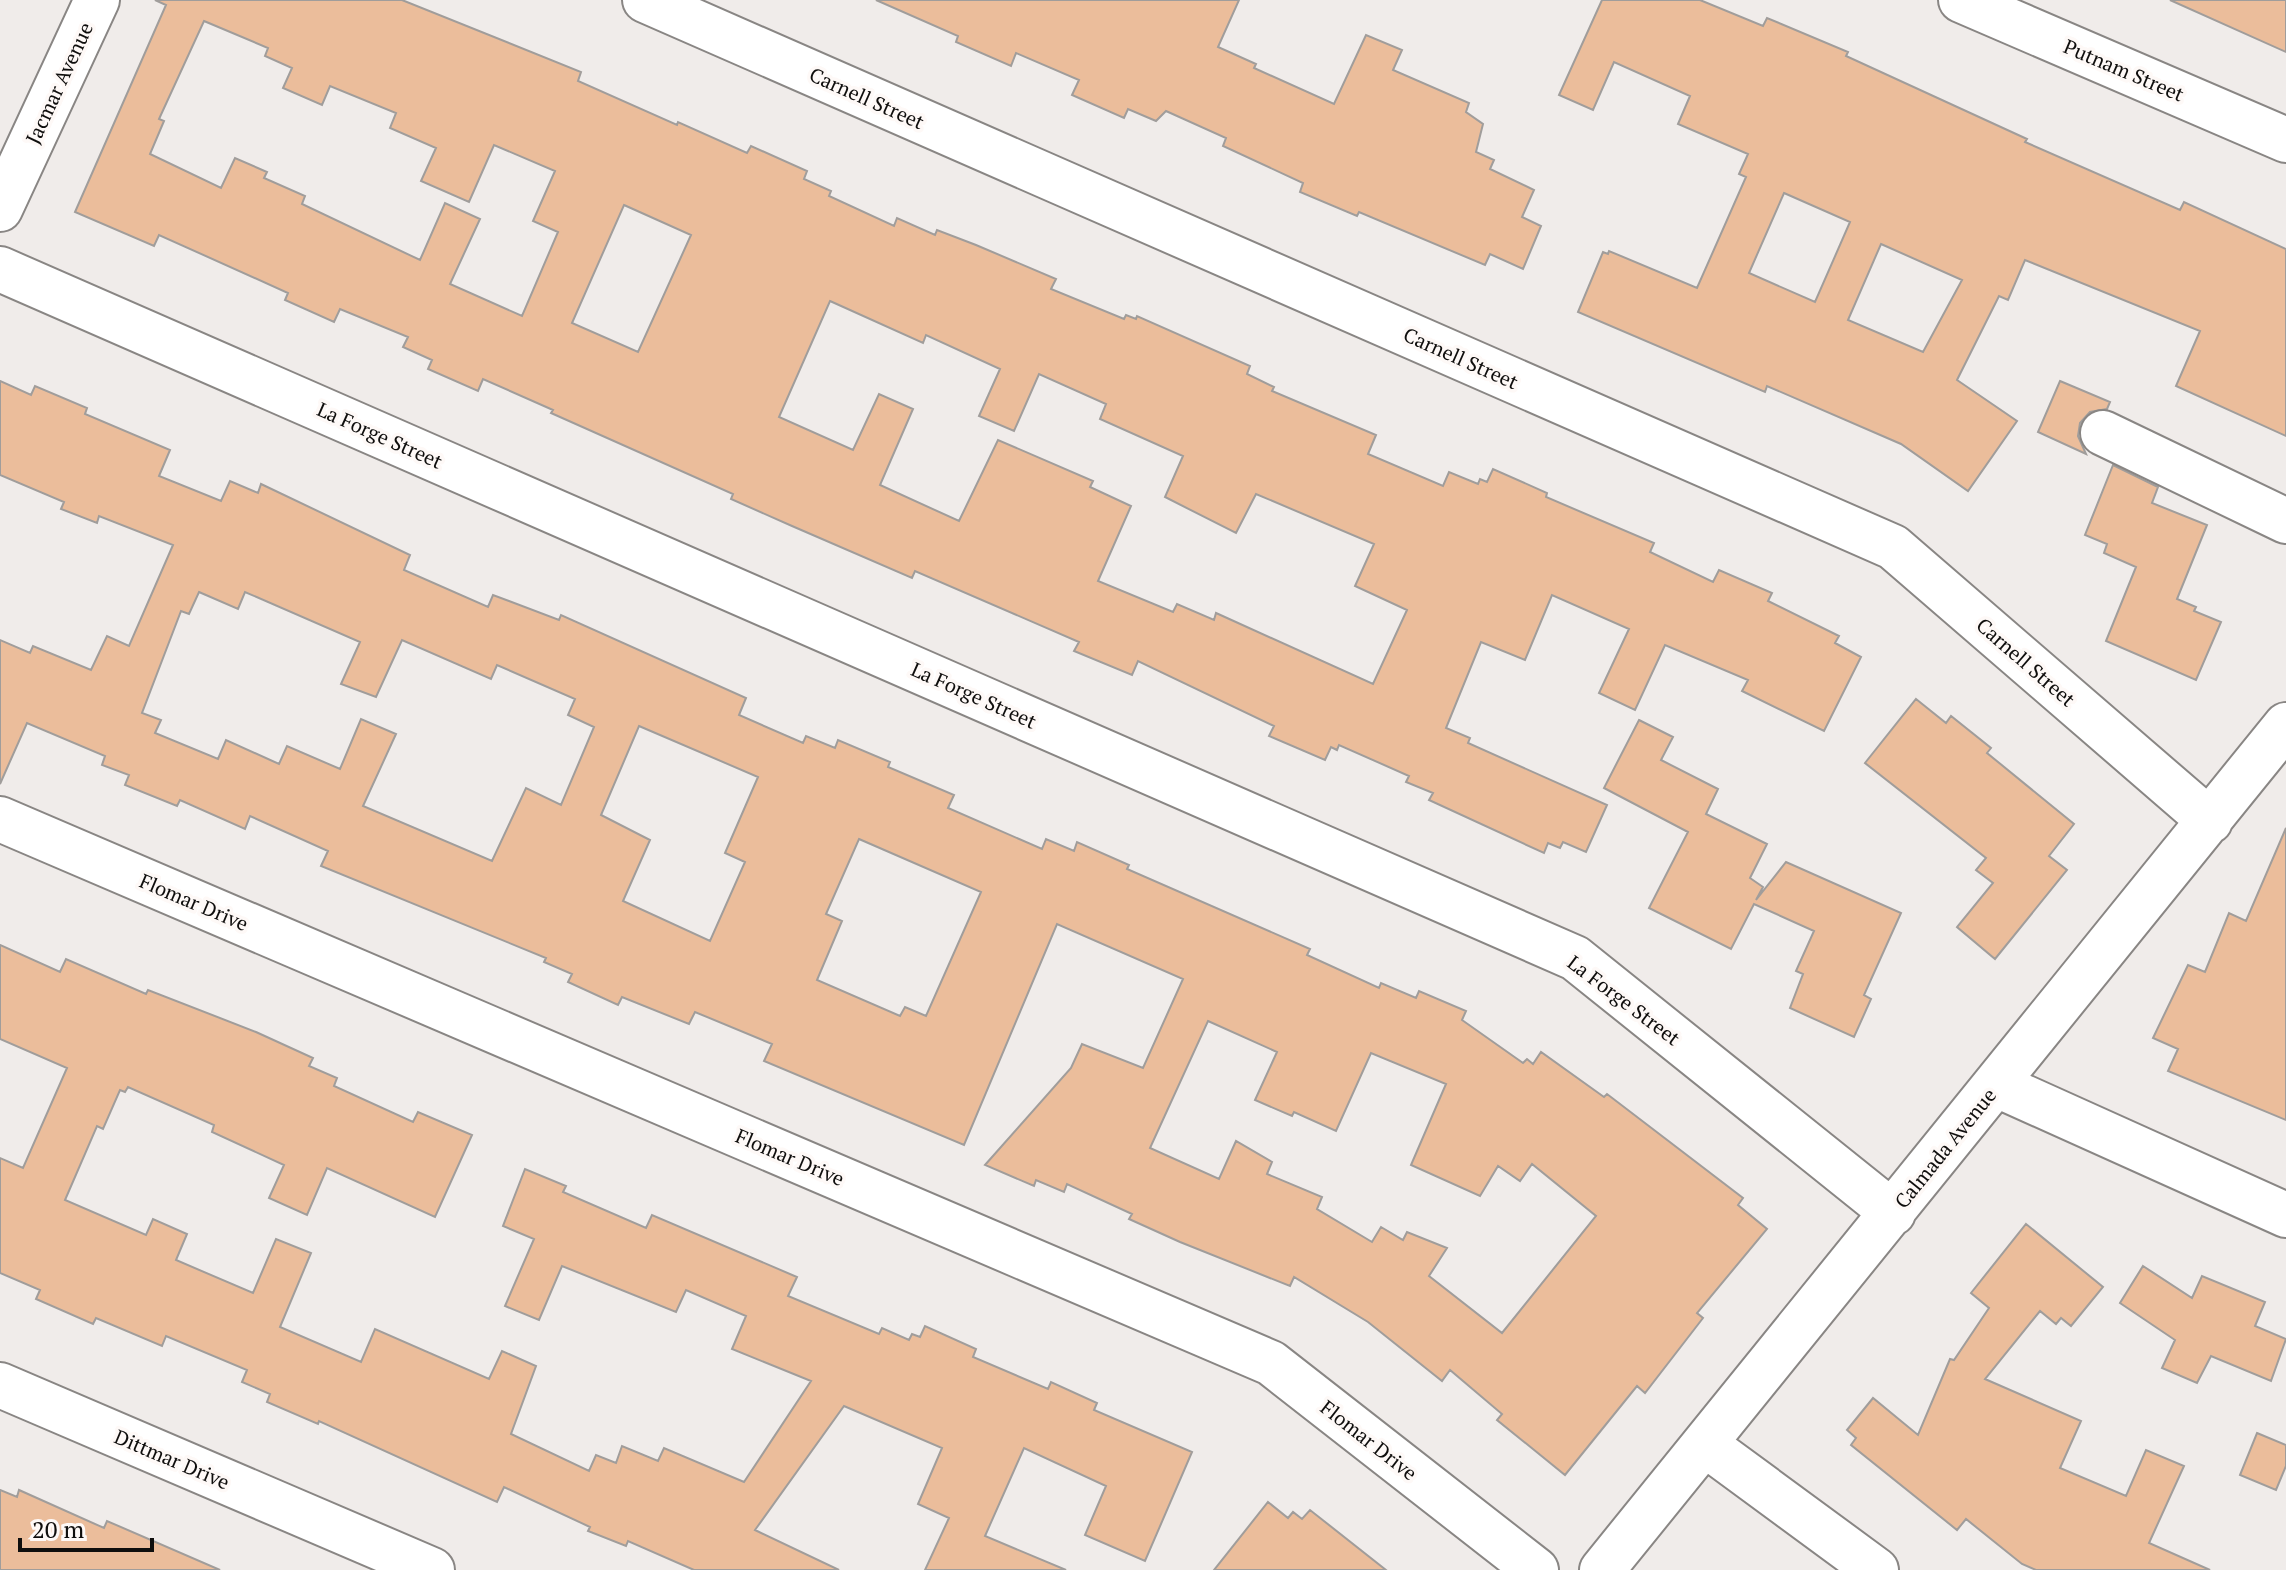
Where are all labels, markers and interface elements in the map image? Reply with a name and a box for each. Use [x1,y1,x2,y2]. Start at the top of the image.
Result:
street label: Jacmar Avenue [19,18,99,148]
street label: Putnam Street [2060,33,2189,108]
street label: Carnell Street [805,61,929,136]
street label: Carnell Street [1399,321,1523,396]
street label: La Forge Street [313,395,447,475]
street label: Carnell Street [1971,612,2082,713]
street label: La Forge Street [907,655,1041,735]
street label: Flomar Drive [136,867,252,937]
street label: La Forge Street [1562,949,1686,1052]
street label: Calmada Avenue [1888,1082,2002,1214]
street label: Flomar Drive [732,1122,848,1192]
street label: Flomar Drive [1315,1394,1423,1486]
street label: Dittmar Drive [110,1423,234,1495]
scale bar [20,1502,152,1552]
text: 20 m [32,1513,84,1545]

